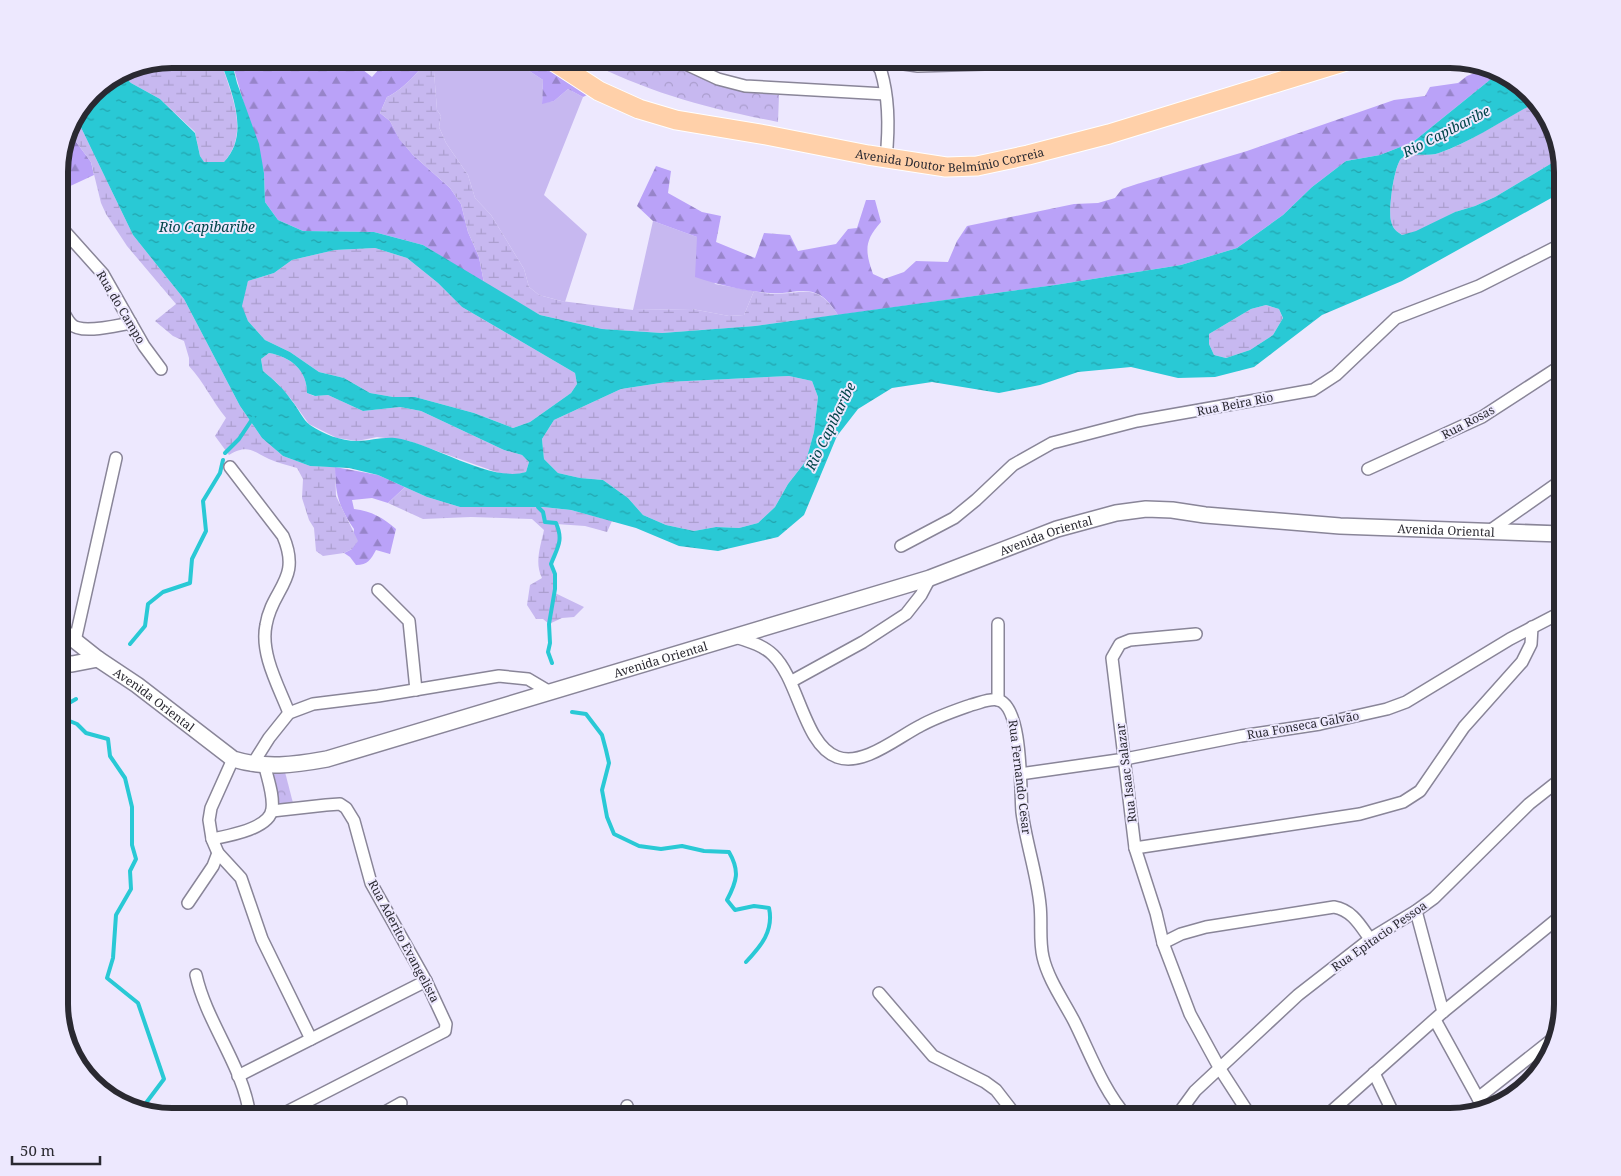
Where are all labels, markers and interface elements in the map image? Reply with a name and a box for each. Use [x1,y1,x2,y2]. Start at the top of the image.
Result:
water label: Rio Capibaribe [1398,101,1493,162]
street label: Avenida Doutor Belmínio Correia [854,143,1046,176]
water label: Rio Capibaribe [158,217,255,236]
street label: Rua do Campo [92,267,150,347]
water label: Rio Capibaribe [800,379,860,474]
street label: Rua Beira Rio [1195,388,1275,420]
street label: Rua Rosas [1439,401,1497,443]
street label: Avenida Oriental [997,511,1094,559]
street label: Avenida Oriental [1397,520,1495,540]
street label: Avenida Oriental [611,637,710,681]
street label: Avenida Oriental [110,663,199,735]
street label: Rua Fonseca Galvão [1245,707,1361,743]
street label: Rua Fernando Cesar [1005,719,1036,836]
street label: Rua Isaac Salazar [1111,722,1141,824]
street label: Rua Aderito Evangelista [364,877,444,1006]
street label: Rua Epitacio Pessoa [1328,896,1430,975]
scale bar [12,1134,100,1166]
text: 50 m [20,1140,55,1160]

